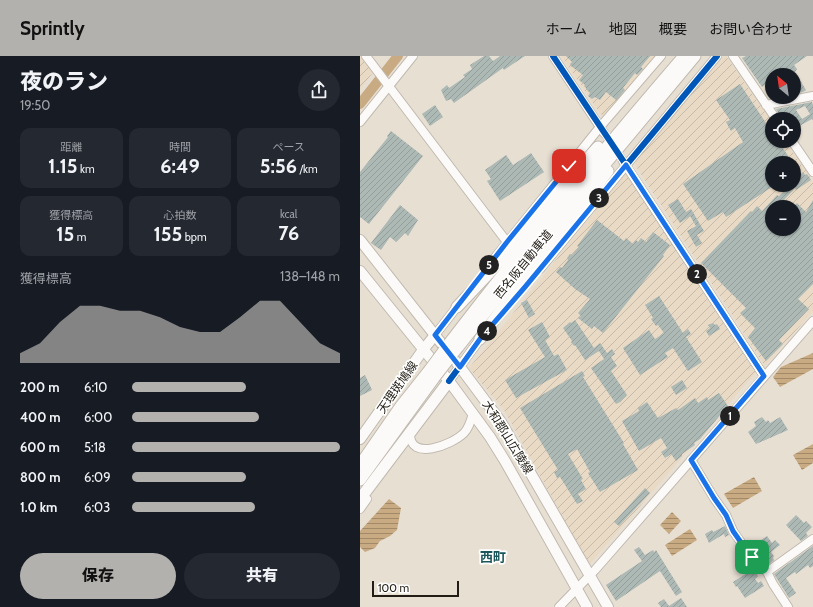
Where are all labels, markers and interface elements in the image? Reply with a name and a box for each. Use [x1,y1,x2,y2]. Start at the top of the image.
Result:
text: Sprintly [20,17,85,40]
text: ホーム [545,20,587,38]
text: 地図 [609,20,637,38]
text: 概要 [659,20,687,38]
text: お問い合わせ [709,20,793,38]
text: 夜のラン [20,68,108,95]
north arrow [765,68,801,104]
map controls [765,68,801,236]
button: share [298,69,340,111]
text: 19:50 [20,97,50,113]
button: locate [765,112,801,148]
text: 距離 [60,140,82,154]
text: 時間 [169,140,191,154]
text: ペース [272,140,305,154]
pin [552,149,586,183]
text: 1.15 [48,154,78,178]
text: 6:49 [160,154,200,178]
text: 5:56 [260,154,297,178]
icon: check [558,155,580,177]
button: + [765,156,801,192]
text: km [78,162,95,176]
text: /km [297,162,318,176]
pin: 3 [589,188,609,208]
text: 3 [596,191,602,205]
button: − [765,200,801,236]
text: kcal [280,207,297,221]
text: 獲得標高 [49,208,93,222]
text: 心拍数 [163,208,196,222]
text: 76 [278,221,299,245]
text: 15 [56,222,74,246]
text: 155 [153,222,182,246]
street label: 西名阪自動車道 [491,227,555,301]
text: m [74,230,86,244]
text: bpm [182,230,207,244]
pin: 5 [479,255,499,275]
text: 5 [486,258,492,272]
pin: 2 [687,264,707,284]
text: 2 [694,267,700,281]
text: 138–148 m [280,268,340,284]
text: 獲得標高 [20,270,72,286]
pin: 4 [477,321,497,341]
text: 4 [484,324,490,338]
street label: 天理斑鳩線 [374,358,420,416]
text: 200 m [20,379,59,395]
text: 6:10 [84,379,107,395]
street label: 大和郡山広陵線 [479,397,537,477]
pin: 1 [720,406,740,426]
text: 400 m [20,409,61,425]
text: 6:00 [84,409,112,425]
text: 1 [728,409,732,423]
text: 600 m [20,439,60,455]
text: 5:18 [84,439,106,455]
text: 800 m [20,469,60,485]
text: 6:09 [84,469,111,485]
text: 1.0 km [20,499,57,515]
text: 6:03 [84,499,110,515]
pin [735,540,769,574]
icon: arrive [741,546,763,568]
district label: 西町 [480,549,506,565]
button: 保存 [20,553,176,599]
button: 共有 [184,553,340,599]
scale bar [372,579,459,598]
text: 100 m [378,581,409,595]

